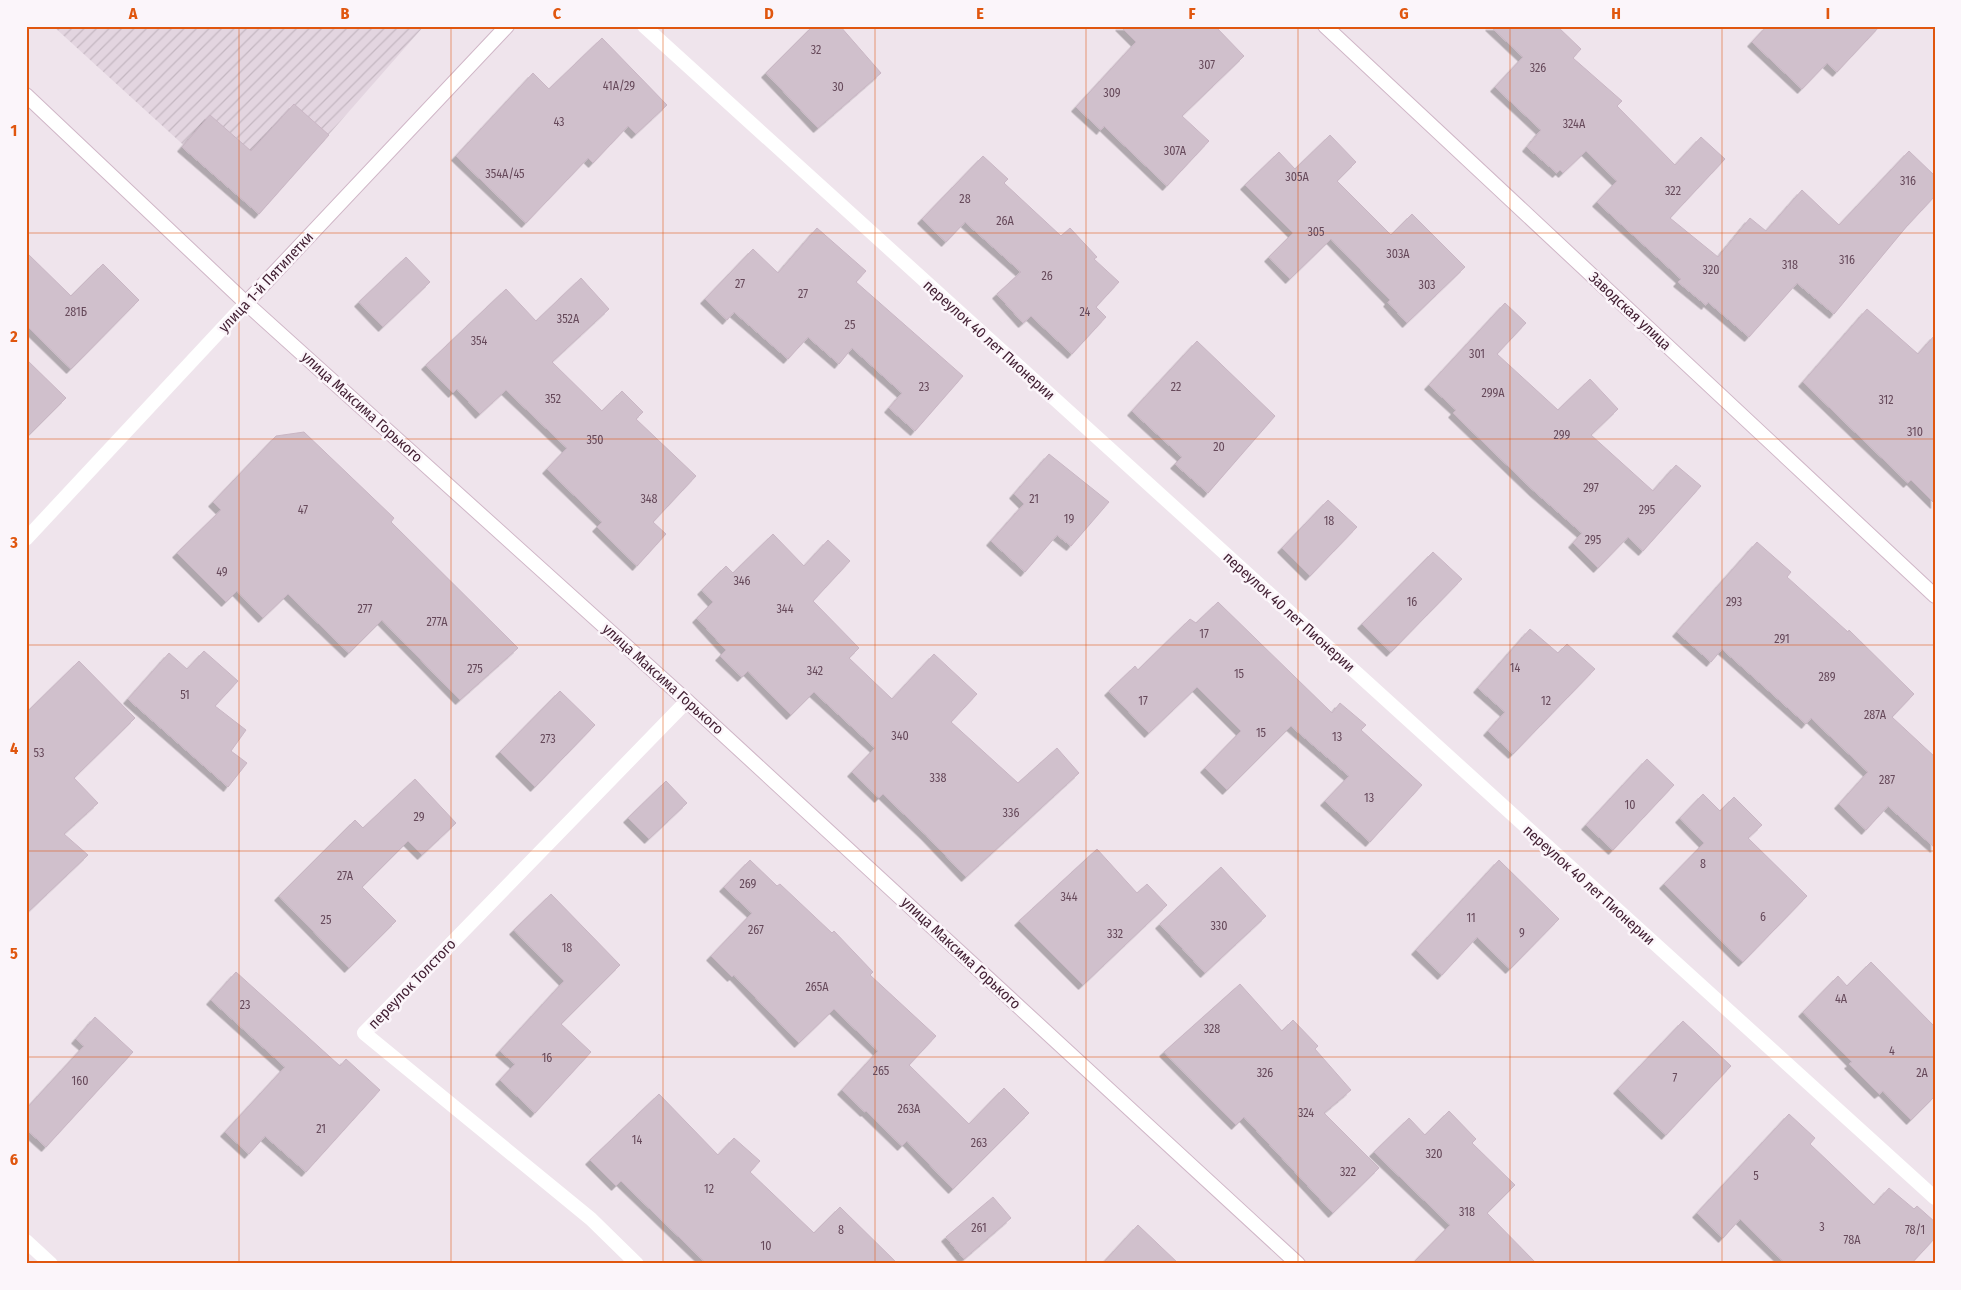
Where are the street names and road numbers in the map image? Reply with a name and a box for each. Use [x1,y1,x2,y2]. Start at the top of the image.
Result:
street label: улица 1-й Пятилетки [215,228,317,336]
street label: Заводская улица [1585,268,1675,354]
street label: переулок 40 лет Пионерии [919,276,1059,404]
street label: улица Максима Горького [298,348,426,466]
street label: переулок 40 лет Пионерии [1219,548,1359,676]
street label: улица Максима Горького [599,620,727,738]
street label: переулок 40 лет Пионерии [1519,821,1659,949]
street label: улица Максима Горького [898,893,1025,1013]
street label: переулок Толстого [364,935,460,1033]

